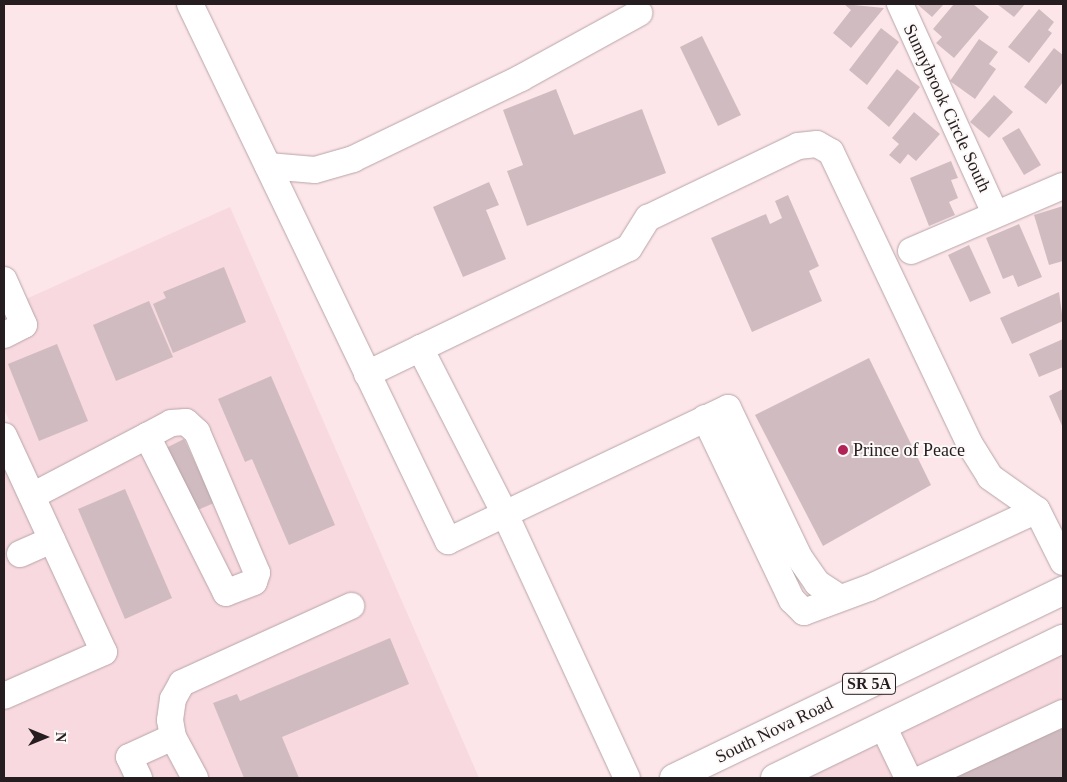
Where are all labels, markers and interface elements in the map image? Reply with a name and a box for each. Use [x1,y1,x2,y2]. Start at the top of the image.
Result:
street label: Sunnybrook Circle South [899,21,995,195]
place label: Prince of Peace [853,439,965,461]
marker: Prince of Peace [837,444,849,456]
road number: SR 5A [842,671,896,698]
street label: South Nova Road [712,692,836,768]
north arrow [20,712,70,762]
text: N [53,732,68,742]

